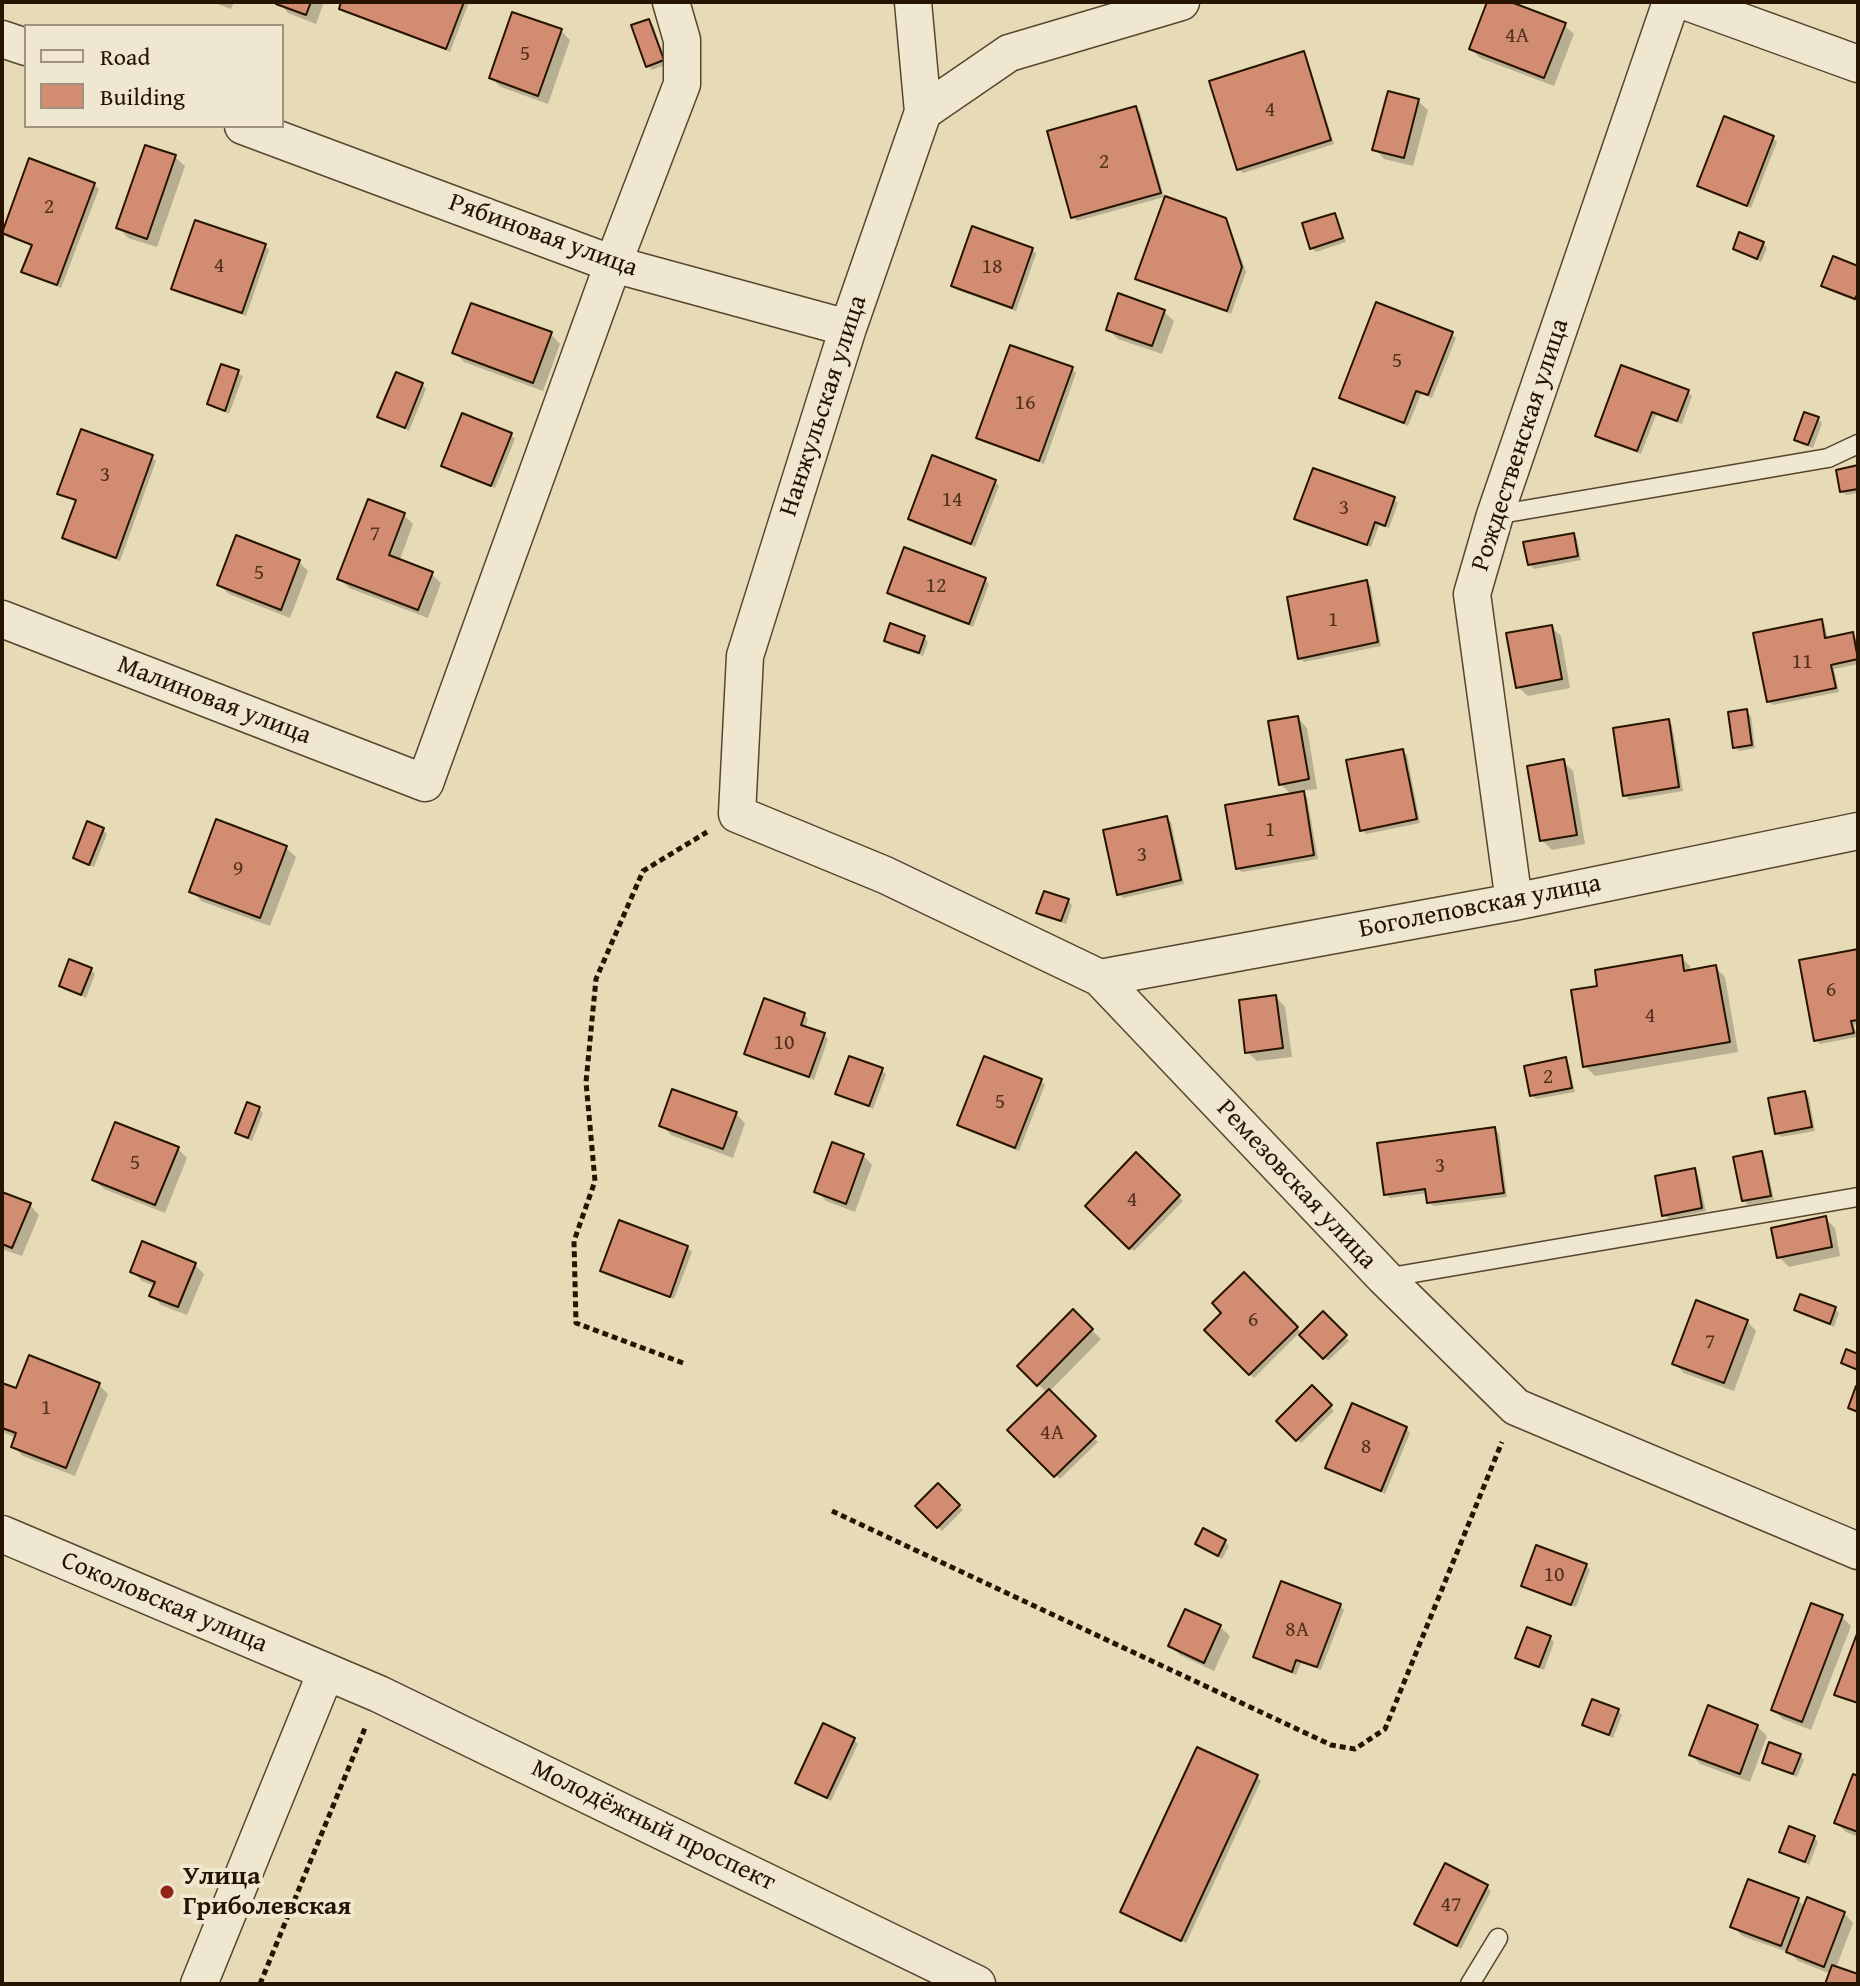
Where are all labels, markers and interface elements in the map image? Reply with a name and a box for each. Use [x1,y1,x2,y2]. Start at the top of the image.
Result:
house number: 4А [1505,23,1529,49]
legend [24,24,284,128]
text: Road [100,39,150,74]
house number: 5 [520,41,530,67]
text: Building [100,79,185,114]
house number: 4 [1265,97,1275,123]
house number: 2 [1099,149,1109,175]
street label: Рябиновая улица [444,187,642,285]
house number: 2 [44,194,54,220]
house number: 4 [214,253,224,279]
house number: 18 [981,254,1003,280]
street label: Нанжульская улица [774,292,874,520]
street label: Рождественская улица [1465,315,1577,575]
house number: 5 [1392,348,1402,374]
house number: 16 [1014,390,1036,416]
house number: 3 [100,462,110,488]
house number: 14 [941,487,963,513]
house number: 3 [1339,495,1349,521]
house number: 7 [370,521,380,547]
house number: 5 [254,560,264,586]
house number: 12 [925,573,947,599]
house number: 1 [1328,607,1338,633]
house number: 11 [1791,649,1813,675]
street label: Малиновая улица [113,650,315,752]
house number: 1 [1265,817,1275,843]
house number: 3 [1137,842,1147,868]
house number: 9 [233,856,243,882]
street label: Боголеповская улица [1356,868,1604,946]
house number: 6 [1826,977,1836,1003]
house number: 4 [1645,1003,1655,1029]
house number: 10 [773,1030,795,1056]
house number: 2 [1543,1064,1553,1090]
house number: 5 [995,1089,1005,1115]
street label: Ремезовская улица [1209,1094,1383,1276]
house number: 5 [130,1150,140,1176]
house number: 3 [1435,1153,1445,1179]
house number: 4 [1127,1187,1137,1213]
house number: 6 [1248,1307,1258,1333]
house number: 7 [1705,1329,1715,1355]
house number: 1 [41,1395,51,1421]
house number: 4А [1040,1420,1064,1446]
house number: 8 [1361,1434,1371,1460]
street label: Соколовская улица [56,1545,272,1661]
house number: 10 [1543,1562,1565,1588]
house number: 8А [1285,1617,1309,1643]
street label: Молодёжный проспект [526,1753,780,1899]
place label: Улица Гриболевская [183,1861,351,1922]
marker: Улица Гриболевская [158,1883,176,1901]
house number: 47 [1440,1892,1462,1918]

